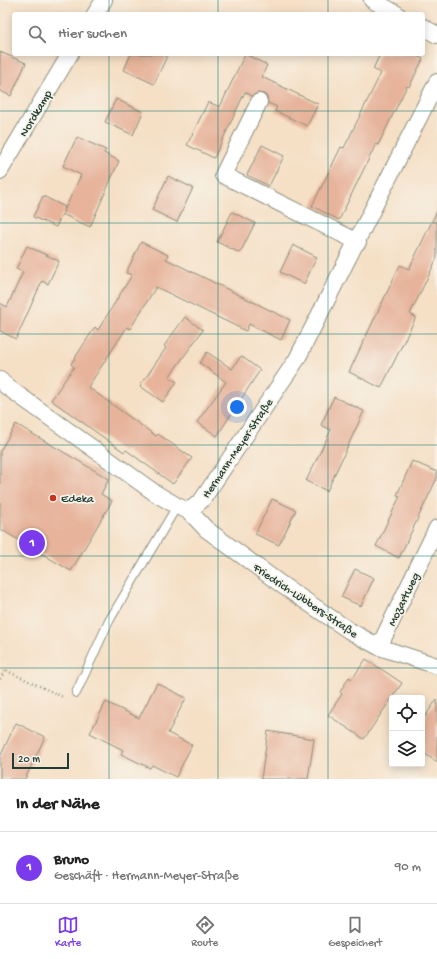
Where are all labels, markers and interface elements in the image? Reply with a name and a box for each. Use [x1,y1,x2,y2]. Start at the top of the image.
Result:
search box [12,12,425,56]
icon: search [26,23,48,45]
text: Hier suchen [58,25,127,43]
street label: Nordkamp [17,88,56,140]
street label: Hermann-Meyer-Straße [200,396,278,502]
your location [227,397,247,417]
marker: Edeka [48,493,58,503]
place label: Edeka [61,493,94,507]
pin: 1 [19,528,45,558]
street label: Friedrich-Lübbers-Straße [249,561,361,642]
street label: Mozartweg [386,571,424,629]
map controls [389,695,425,767]
button: locate [389,695,425,731]
button: layers [389,731,425,767]
scale bar [12,751,69,770]
text: 20 m [18,754,40,766]
text: In der Nähe [16,795,99,815]
text: Bruno [54,851,89,869]
text: 1 [26,860,32,875]
text: 90 m [395,860,421,875]
text: Geschäft · Hermann-Meyer-Straße [54,869,239,884]
tab: Karte [55,914,81,950]
tab: Route [191,914,218,950]
tab: Gespeichert [328,914,382,950]

